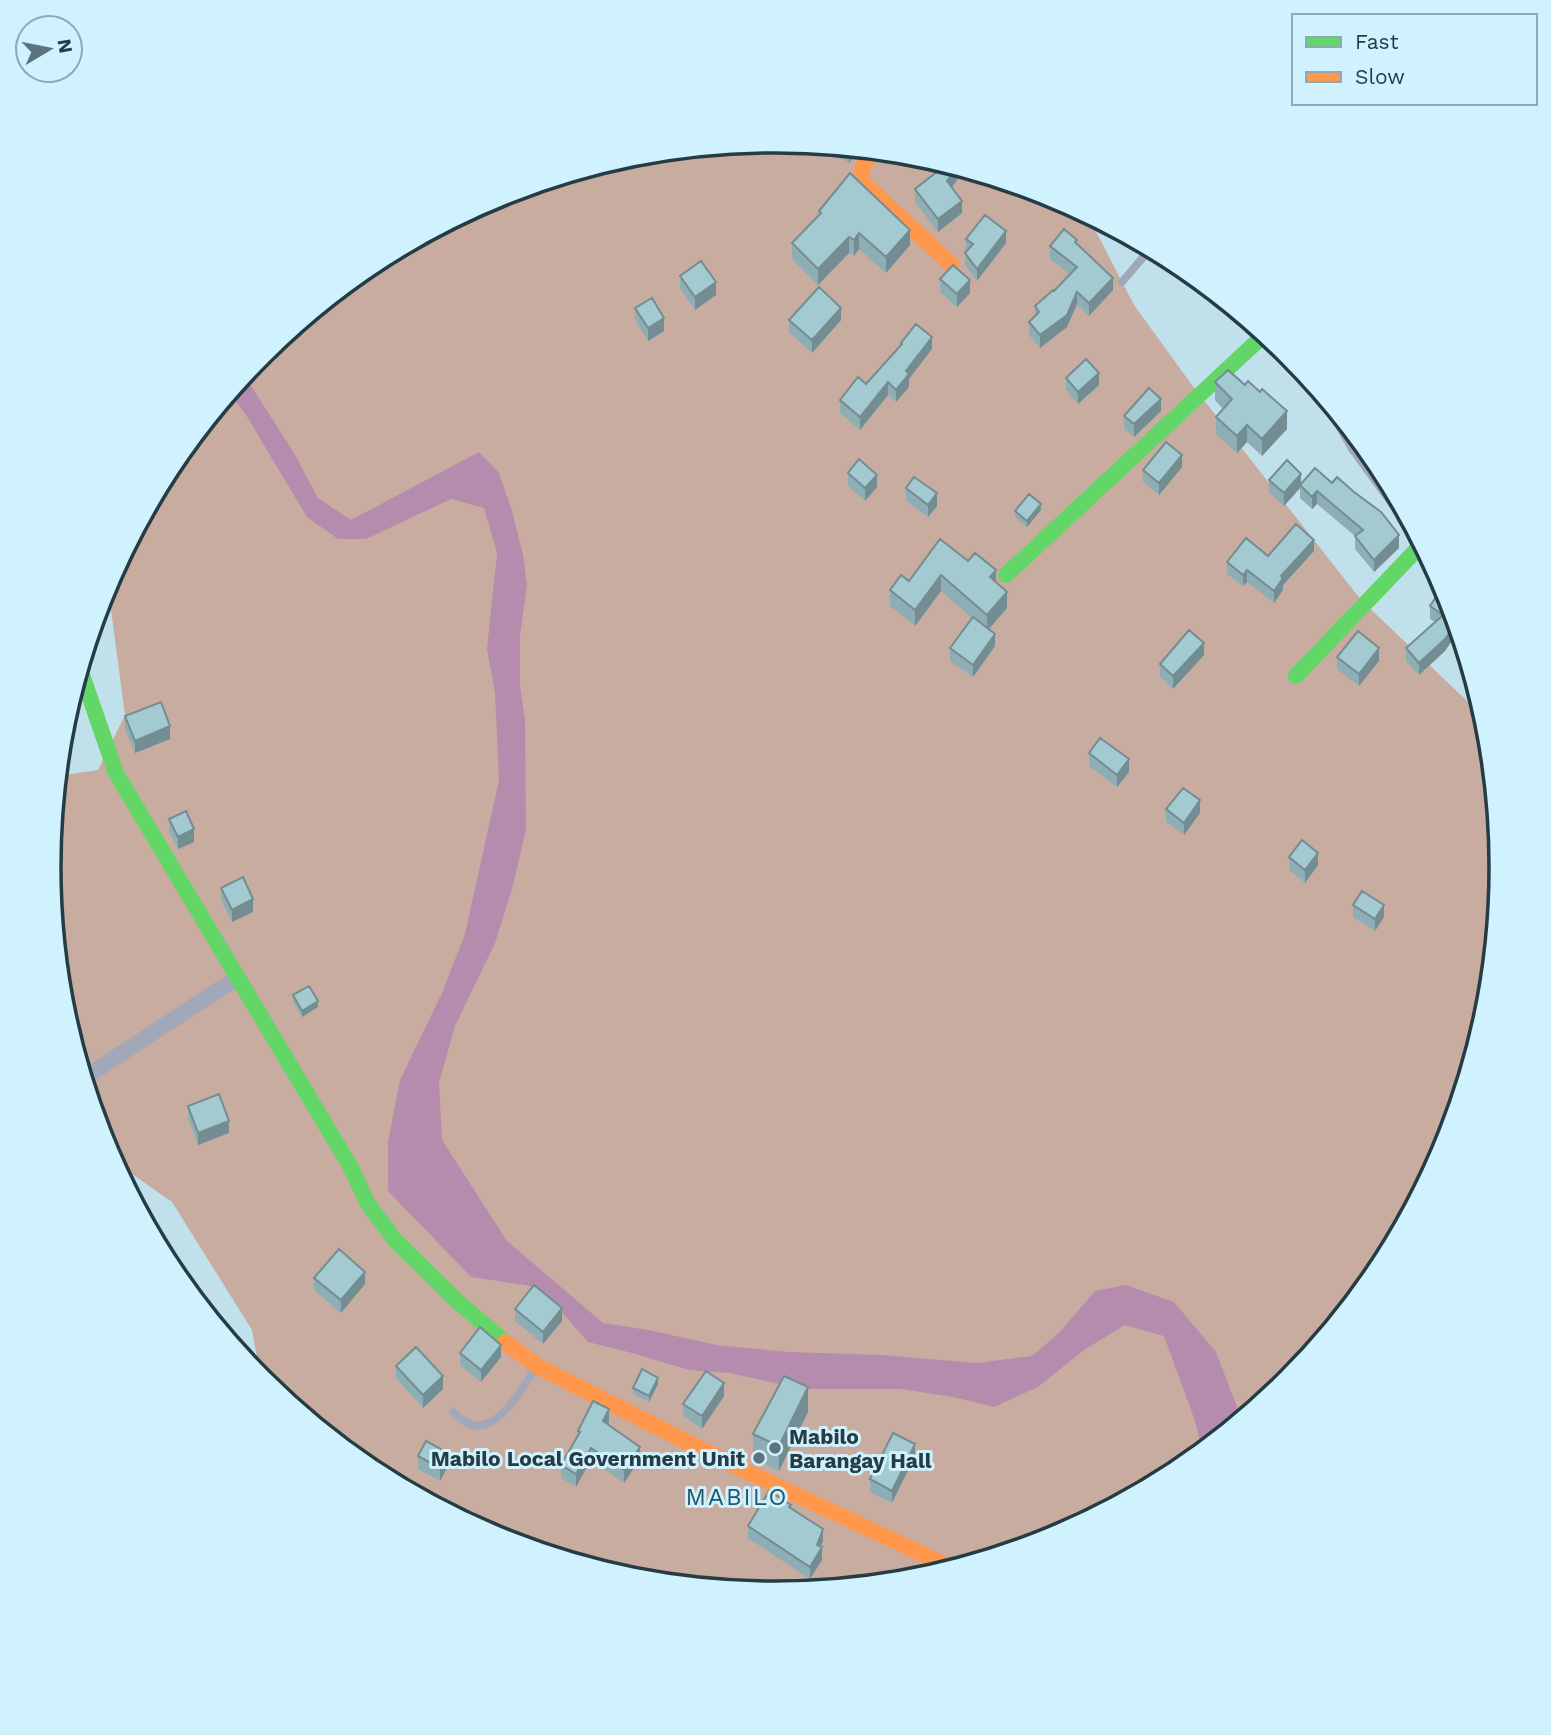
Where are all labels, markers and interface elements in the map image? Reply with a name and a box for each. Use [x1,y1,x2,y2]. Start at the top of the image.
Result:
north arrow [14,14,84,84]
legend [1292,14,1537,105]
text: Fast [1355,29,1399,54]
text: N [53,37,78,55]
text: Slow [1355,64,1405,89]
place label: Mabilo Barangay Hall [789,1424,932,1473]
marker: Mabilo Barangay Hall [767,1440,783,1456]
place label: Mabilo Local Government Unit [431,1446,745,1471]
marker: Mabilo Local Government Unit [751,1450,767,1466]
district label: MABILO [686,1483,788,1511]

